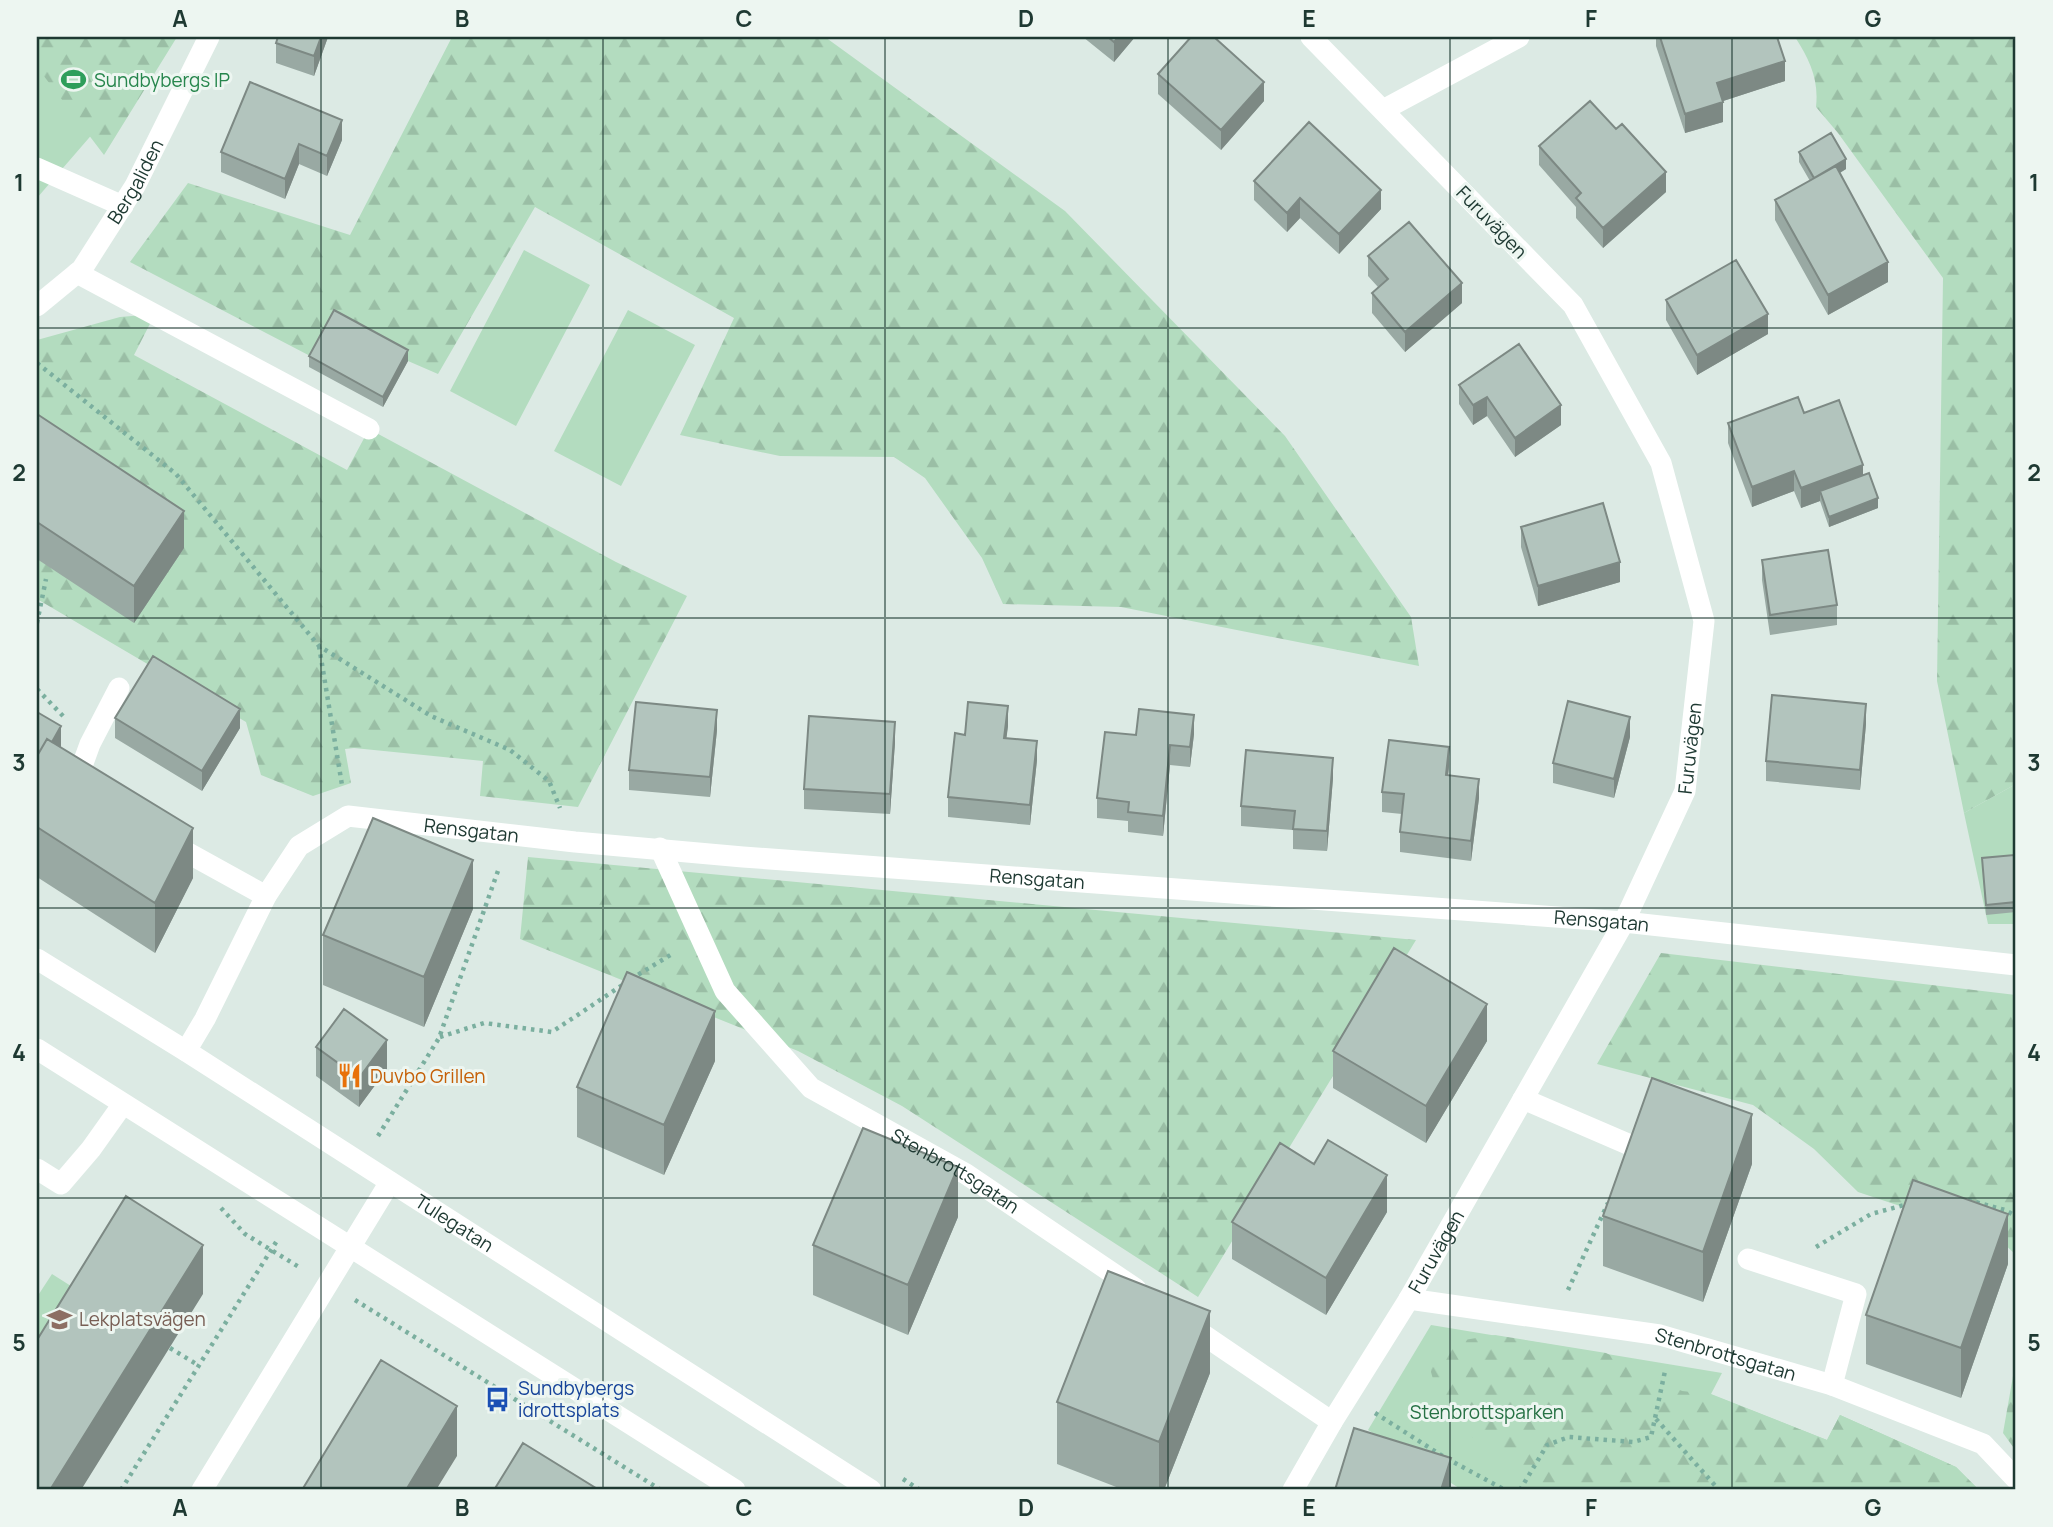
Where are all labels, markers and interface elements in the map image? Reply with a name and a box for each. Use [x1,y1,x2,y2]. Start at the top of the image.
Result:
text: A [172,2,188,34]
text: B [455,2,469,34]
text: C [736,2,753,34]
text: D [1018,2,1034,34]
text: E [1302,2,1316,34]
text: F [1585,2,1597,34]
text: G [1865,2,1882,34]
sports icon: Sundbybergs IP [60,66,88,94]
place label: Sundbybergs IP [94,67,230,93]
street label: Bergaliden [101,135,169,229]
text: 1 [14,166,24,198]
text: 1 [2029,166,2039,198]
street label: Furuvägen [1451,180,1533,264]
text: 2 [12,456,26,488]
text: 2 [2027,456,2041,488]
street label: Furuvägen [1672,701,1708,795]
text: 3 [12,746,26,778]
text: 3 [2027,746,2041,778]
street label: Rensgatan [422,812,520,848]
street label: Rensgatan [989,862,1086,895]
street label: Rensgatan [1553,904,1651,938]
text: 4 [12,1036,26,1068]
text: 4 [2027,1036,2041,1068]
restaurant icon: Duvbo Grillen [336,1062,364,1090]
place label: Duvbo Grillen [370,1063,486,1089]
street label: Stenbrottsgatan [886,1122,1025,1219]
street label: Tulegatan [410,1188,499,1258]
street label: Furuvägen [1402,1205,1470,1298]
school or university icon: Lekplatsvägen [45,1305,73,1333]
place label: Lekplatsvägen [79,1306,206,1332]
street label: Stenbrottsgatan [1652,1321,1799,1387]
text: 5 [12,1326,26,1358]
text: 5 [2027,1326,2041,1358]
place label: Sundbybergs idrottsplats [518,1375,634,1423]
bus stop icon: Sundbybergs idrottsplats [484,1385,512,1413]
park label: Stenbrottsparken [1410,1399,1564,1425]
text: A [172,1491,188,1523]
text: B [455,1491,469,1523]
text: C [736,1491,753,1523]
text: D [1018,1491,1034,1523]
text: E [1302,1491,1316,1523]
text: F [1585,1491,1597,1523]
text: G [1865,1491,1882,1523]

